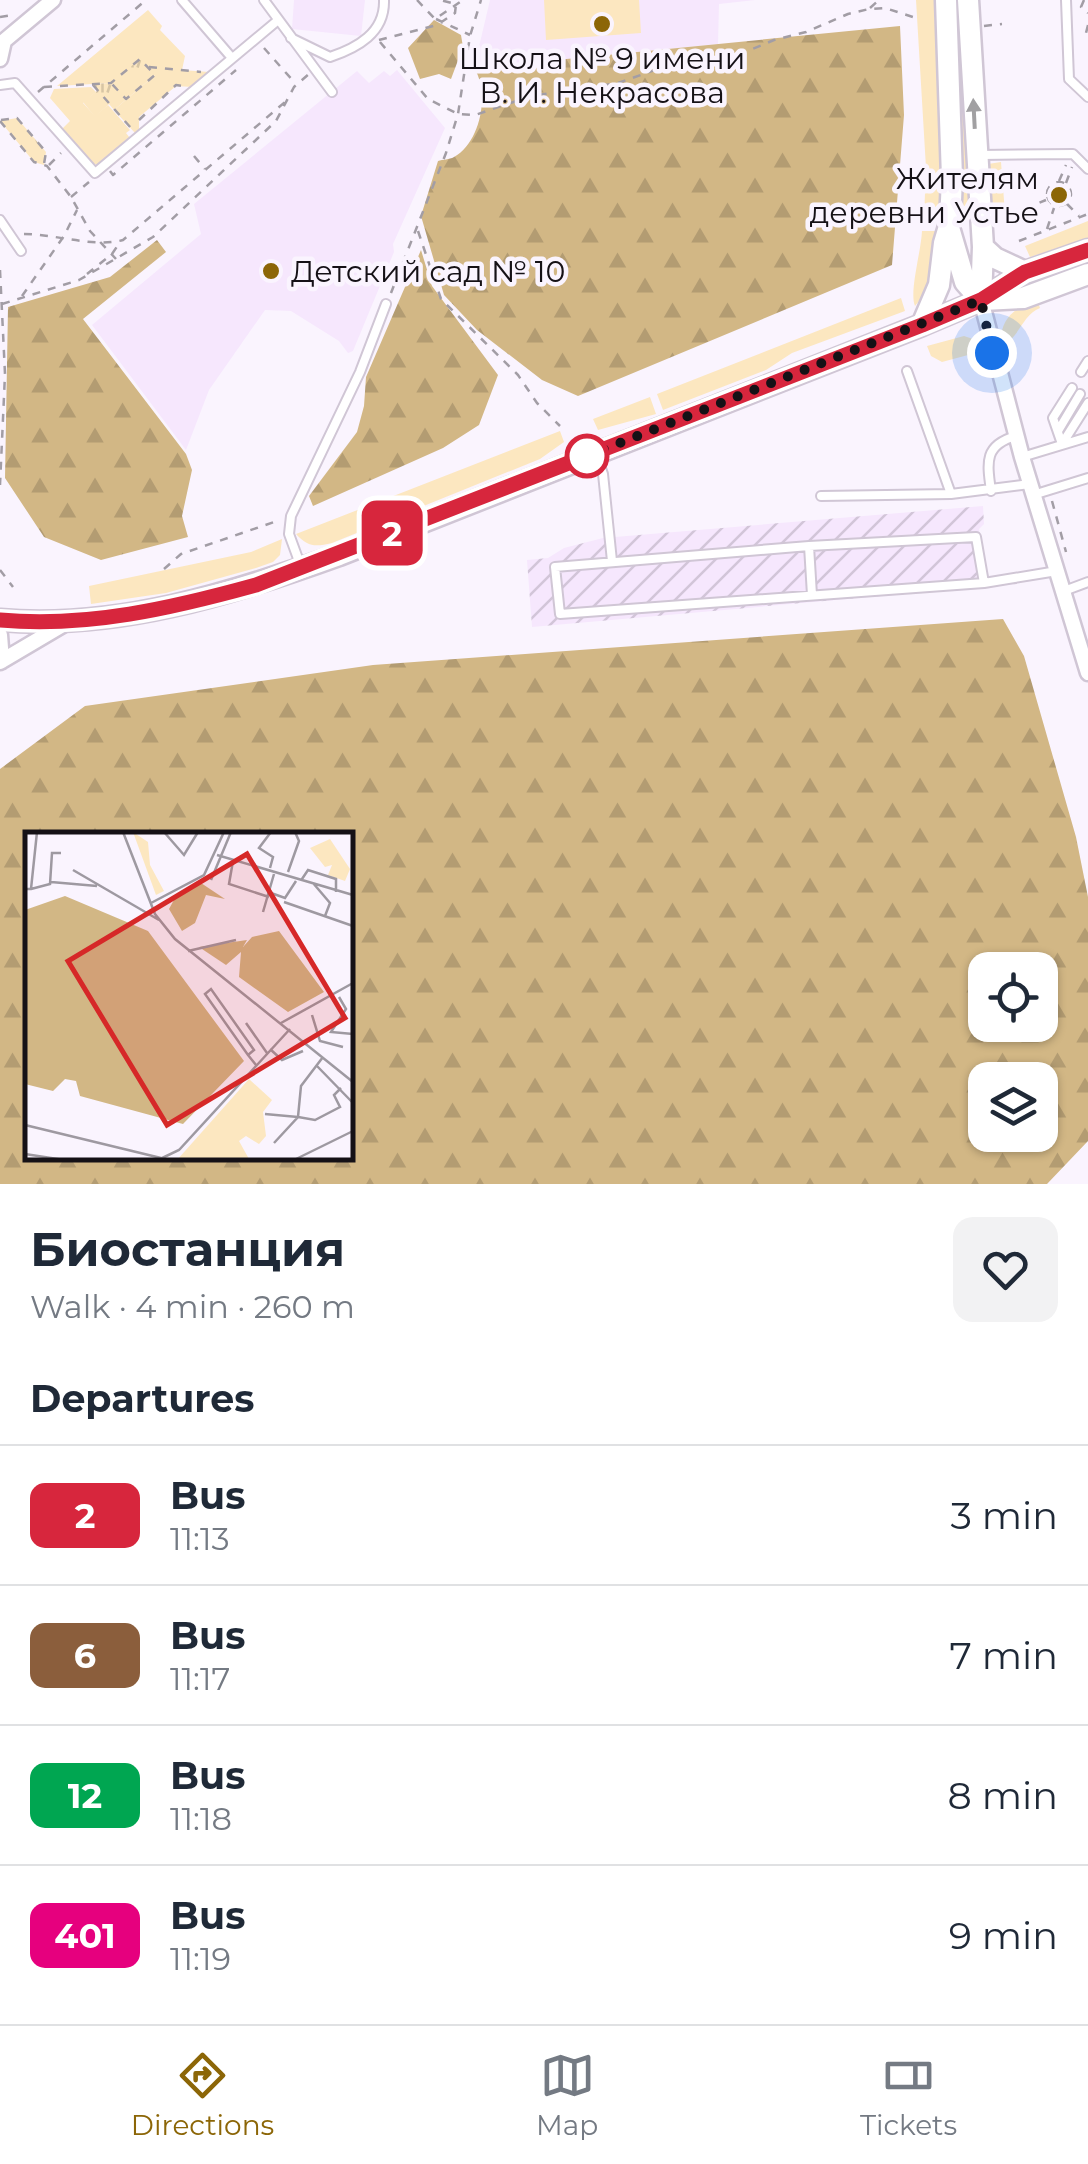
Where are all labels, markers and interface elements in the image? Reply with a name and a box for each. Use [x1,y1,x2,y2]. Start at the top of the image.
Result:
marker: Школа № 9 имени В. И. Некрасова [591,13,613,35]
place label: Школа № 9 имени В. И. Некрасова [459,40,745,111]
one-way arrow [966,98,982,130]
place label: Жителям деревни Устье [810,160,1039,231]
marker: Жителям деревни Устье [1048,184,1070,206]
place label: Детский сад № 10 [291,253,566,290]
marker: Детский сад № 10 [260,260,282,282]
your location [967,328,1017,378]
unlabelled marker [566,435,608,477]
line badge: 2 [360,500,424,566]
text: 2 [382,512,402,555]
inset map [25,832,352,1159]
map controls [968,952,1058,1152]
button: locate [968,952,1058,1042]
button: layers [968,1062,1058,1152]
button: heart [953,1217,1058,1322]
text: Биостанция [30,1220,345,1278]
text: Walk · 4 min · 260 m [30,1287,355,1326]
text: Departures [30,1375,254,1422]
text: Bus [170,1472,245,1519]
text: 3 min [950,1492,1058,1539]
text: 2 [75,1494,95,1537]
text: 11:13 [170,1519,230,1558]
text: Bus [170,1612,245,1659]
text: 7 min [949,1632,1058,1679]
text: 6 [74,1634,96,1677]
text: 11:17 [170,1659,230,1698]
text: Bus [170,1752,245,1799]
text: 8 min [948,1772,1058,1819]
text: 12 [68,1774,102,1817]
text: 11:18 [170,1799,232,1838]
text: Bus [170,1892,245,1939]
text: 9 min [949,1912,1058,1959]
text: 401 [54,1914,116,1957]
text: 11:19 [170,1939,231,1978]
tab: Directions [131,2048,274,2142]
tab: Map [536,2048,598,2142]
tab: Tickets [860,2048,957,2142]

